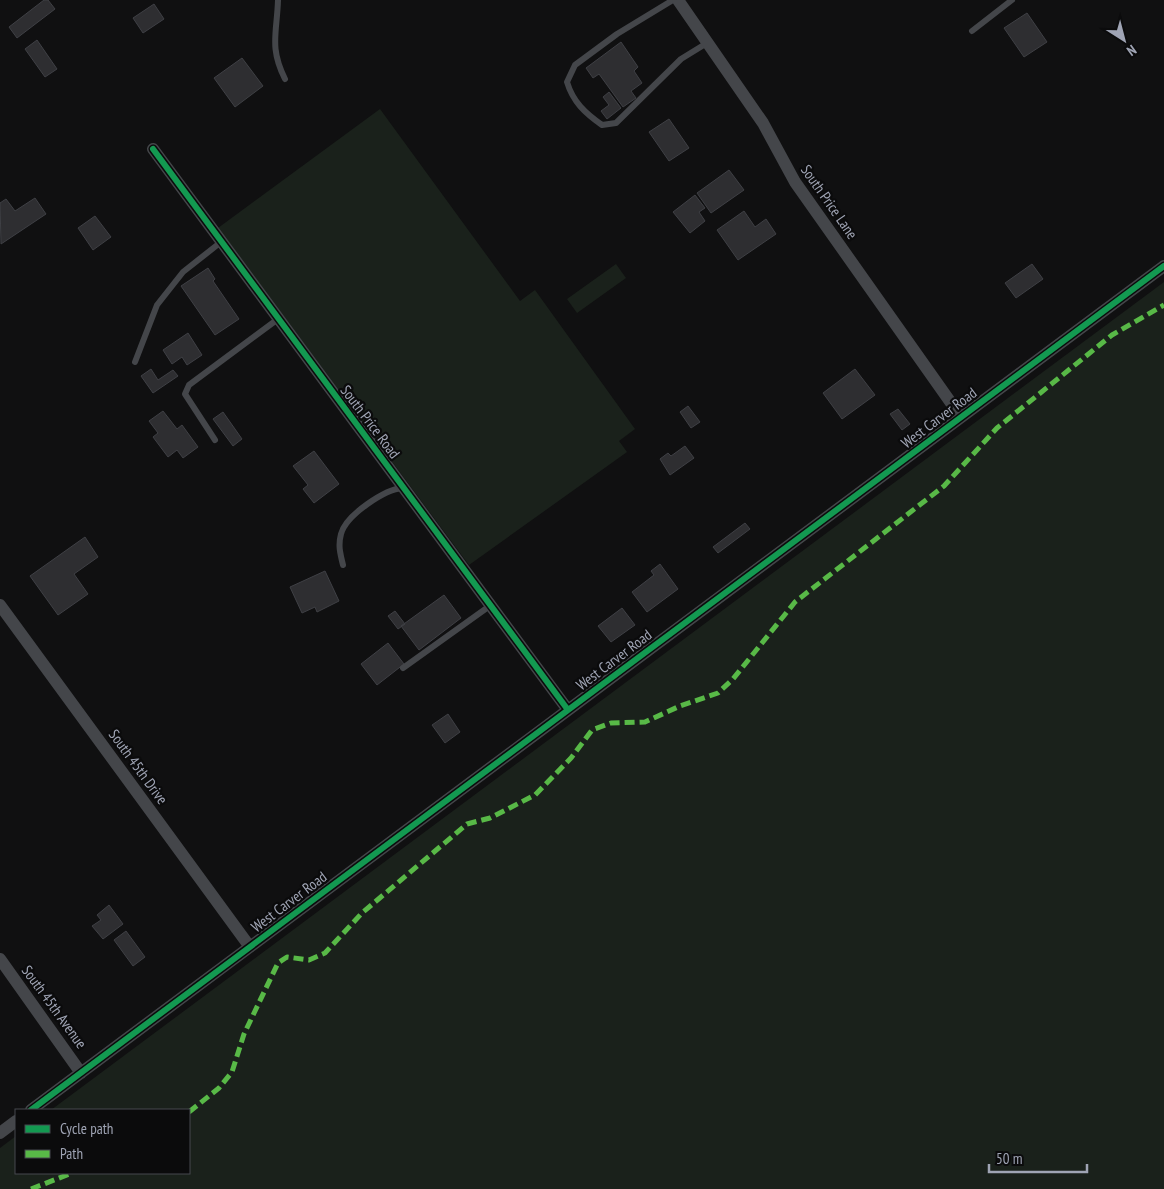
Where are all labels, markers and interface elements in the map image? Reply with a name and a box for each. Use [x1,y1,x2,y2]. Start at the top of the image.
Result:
north arrow [1099,15,1149,65]
text: N [1123,41,1140,60]
street label: South Price Lane [797,161,862,243]
street label: South Price Road [337,381,404,462]
street label: West Carver Road [897,383,980,452]
street label: West Carver Road [572,625,655,694]
street label: South 45th Drive [105,726,172,808]
street label: West Carver Road [247,867,330,936]
street label: South 45th Avenue [18,961,91,1052]
legend [15,1109,190,1174]
text: Cycle path [60,1119,113,1138]
scale bar [989,1142,1086,1174]
text: Path [60,1144,83,1163]
text: 50 m [996,1149,1022,1168]

